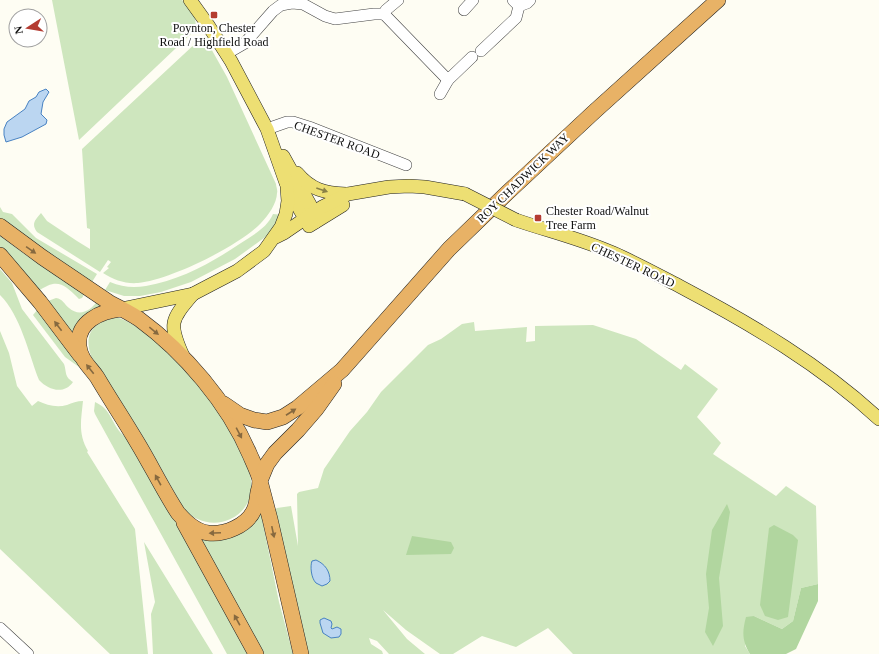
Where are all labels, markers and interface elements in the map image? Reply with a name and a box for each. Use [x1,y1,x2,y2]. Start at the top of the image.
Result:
north arrow [8,8,48,48]
marker: Poynton, Chester Road / Highfield Road [209,10,219,20]
place label: Poynton, Chester Road / Highfield Road [160,21,268,49]
text: N [12,25,25,35]
street label: CHESTER ROAD [292,118,382,162]
street label: ROY CHADWICK WAY [474,130,572,226]
one-way arrow [316,188,328,194]
place label: Chester Road/Walnut Tree Farm [546,204,649,232]
marker: Chester Road/Walnut Tree Farm [533,213,543,223]
street label: CHESTER ROAD [589,240,677,291]
one-way arrow [26,246,36,254]
one-way arrow [53,320,62,331]
one-way arrow [148,326,159,335]
one-way arrow [86,363,95,374]
one-way arrow [285,408,297,415]
one-way arrow [236,427,242,439]
one-way arrow [155,474,162,485]
one-way arrow [270,526,276,538]
one-way arrow [209,529,221,536]
one-way arrow [233,614,240,626]

